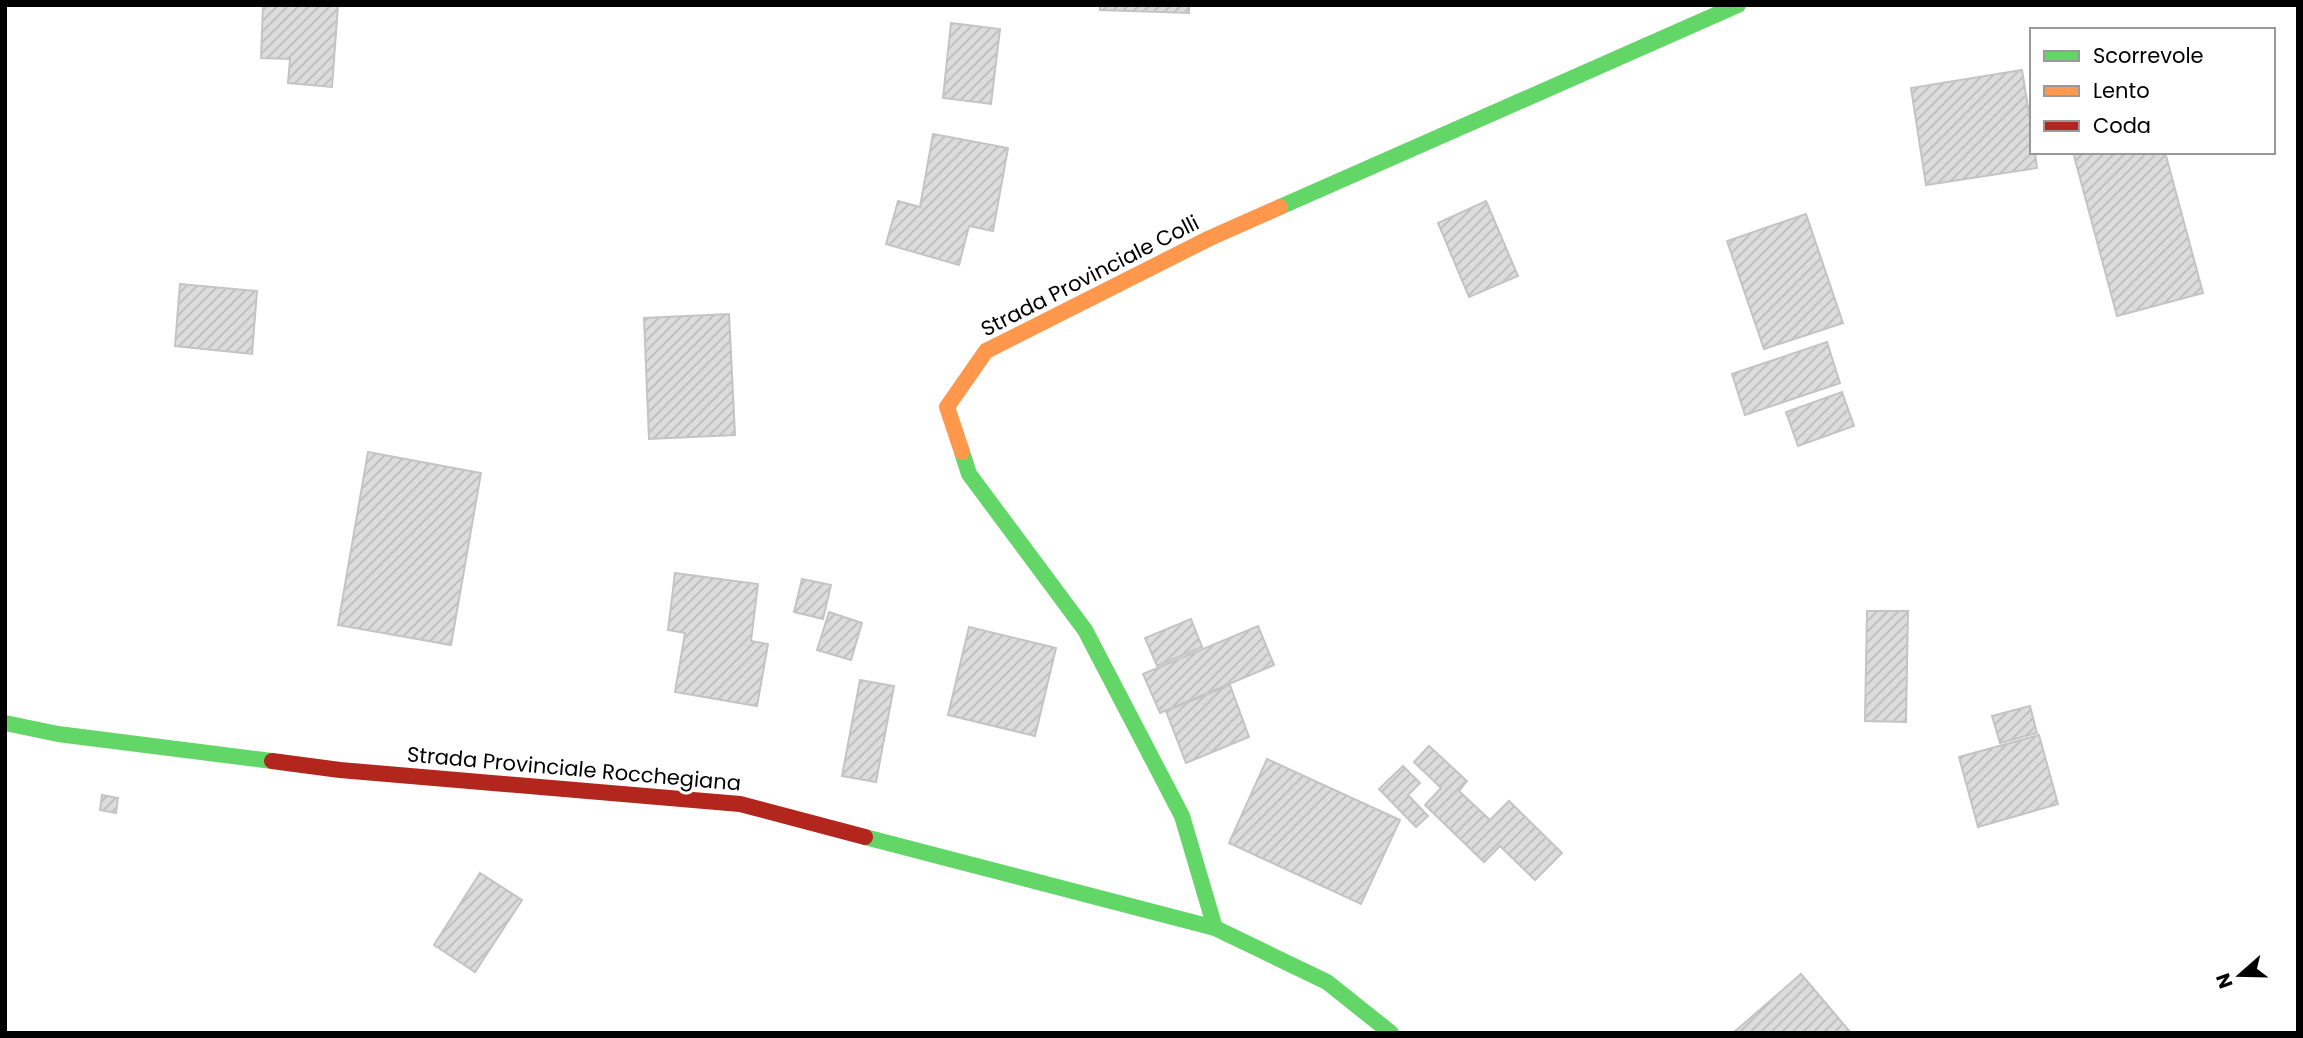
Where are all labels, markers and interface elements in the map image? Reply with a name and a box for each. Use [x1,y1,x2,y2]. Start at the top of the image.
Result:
legend [2030,28,2275,154]
text: Scorrevole [2093,41,2204,70]
text: Lento [2093,76,2150,105]
text: Coda [2093,111,2151,140]
street label: Strada Provinciale Colli [976,208,1204,343]
street label: Strada Provinciale Rocchegiana [406,739,742,798]
north arrow [2205,940,2275,1010]
text: N [2209,969,2240,992]

